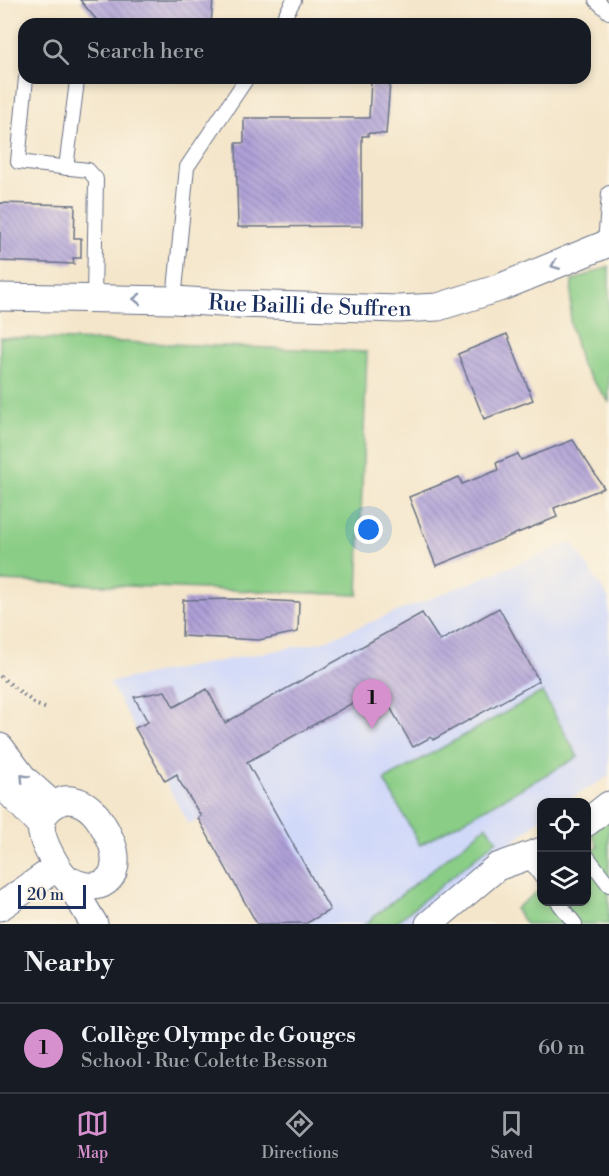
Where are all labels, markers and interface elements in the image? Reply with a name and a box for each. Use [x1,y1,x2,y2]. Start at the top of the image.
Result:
search box [18,18,591,84]
icon: search [39,35,72,68]
text: Search here [87,38,204,65]
one-way arrow [550,258,561,270]
street label: Rue Bailli de Suffren [207,289,412,323]
one-way arrow [132,293,141,305]
your location [354,515,383,544]
pin: 1 [352,680,392,729]
one-way arrow [20,774,31,785]
map controls [537,798,591,906]
button: locate [537,798,591,852]
button: layers [537,852,591,906]
scale bar [18,882,86,910]
text: 20 m [27,885,64,905]
text: Nearby [24,947,114,979]
text: Collège Olympe de Gouges [81,1022,356,1049]
text: 1 [39,1036,48,1061]
text: 60 m [538,1036,585,1061]
text: School · Rue Colette Besson [81,1049,328,1074]
tab: Map [76,1107,109,1163]
tab: Directions [261,1107,339,1163]
tab: Saved [491,1107,533,1163]

